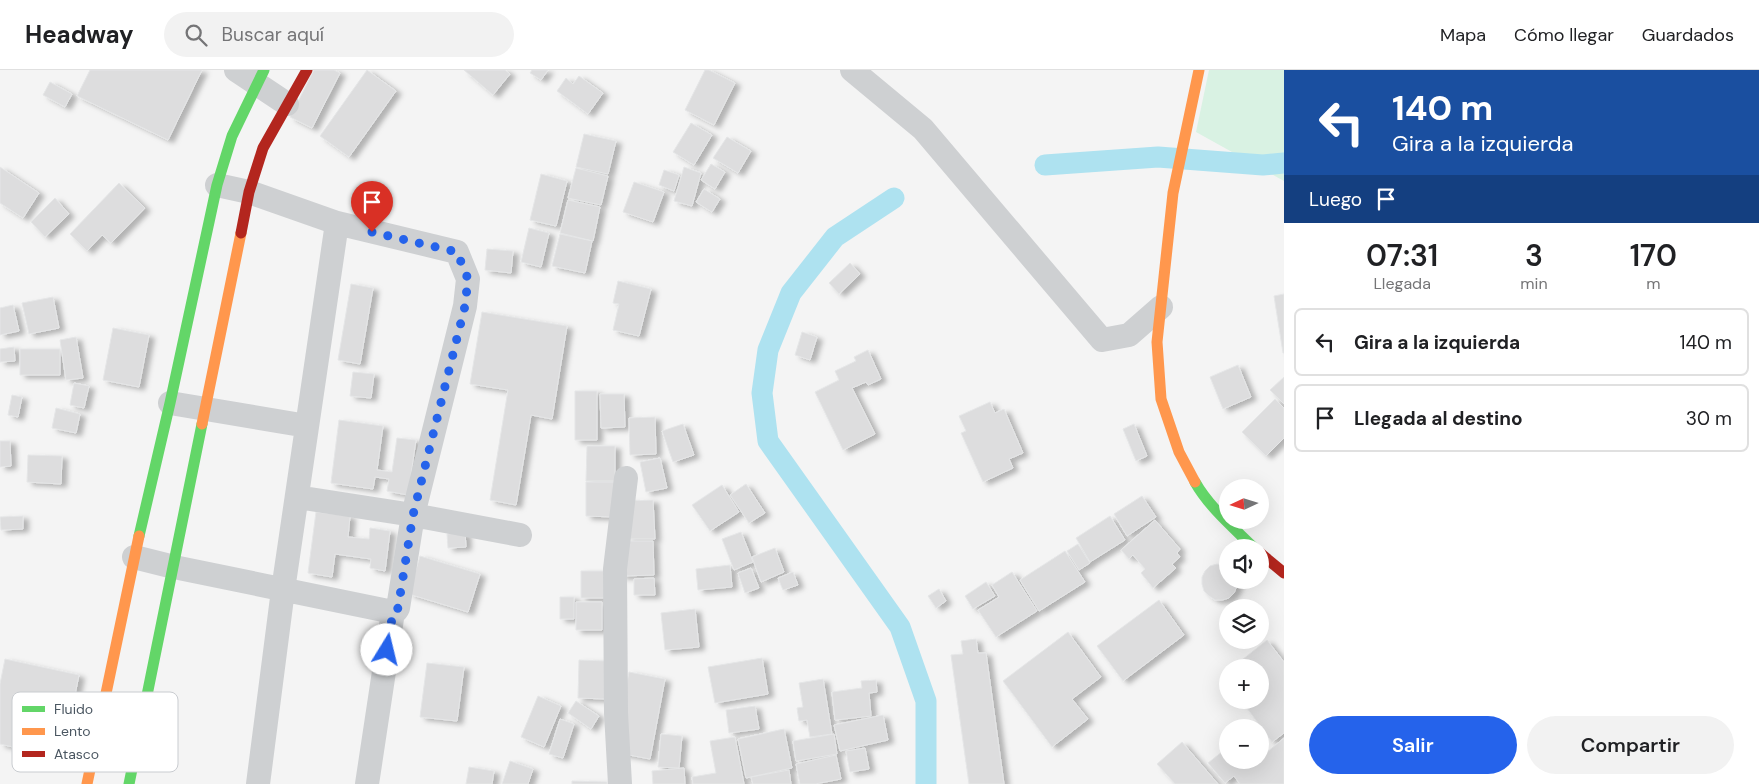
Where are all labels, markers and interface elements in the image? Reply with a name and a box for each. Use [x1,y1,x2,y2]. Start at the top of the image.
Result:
search box [164,12,514,57]
text: Headway [25,19,134,50]
icon: search [182,21,210,49]
text: Buscar aquí [222,22,324,47]
text: Mapa [1440,23,1486,47]
text: Cómo llegar [1514,23,1614,47]
text: Guardados [1642,23,1734,47]
text: 140 m [1392,85,1493,131]
icon: left [1309,90,1374,155]
text: Gira a la izquierda [1392,129,1573,158]
pin [351,181,393,232]
icon: arrive [1372,185,1400,213]
text: Luego [1309,187,1362,212]
icon: arrive [358,188,386,216]
text: 07:31 [1366,236,1438,275]
text: 3 [1525,236,1543,275]
text: 170 [1630,236,1677,275]
text: Llegada [1373,273,1431,294]
text: min [1520,273,1548,294]
text: m [1646,273,1660,294]
icon: left [1311,328,1339,356]
text: Gira a la izquierda [1354,330,1520,355]
text: 140 m [1680,330,1732,355]
icon: arrive [1311,404,1339,432]
text: Llegada al destino [1354,406,1523,431]
text: 30 m [1686,406,1732,431]
north arrow [1219,479,1269,529]
map controls [1219,479,1269,769]
button: sound [1219,539,1269,589]
button: layers [1219,599,1269,649]
position arrow [360,623,412,675]
button: + [1219,659,1269,709]
legend [12,692,178,772]
text: Fluido [54,700,93,718]
button: Salir [1309,716,1517,774]
button: Compartir [1527,716,1734,774]
button: − [1219,719,1269,769]
text: Lento [54,722,91,740]
text: Atasco [54,745,99,763]

